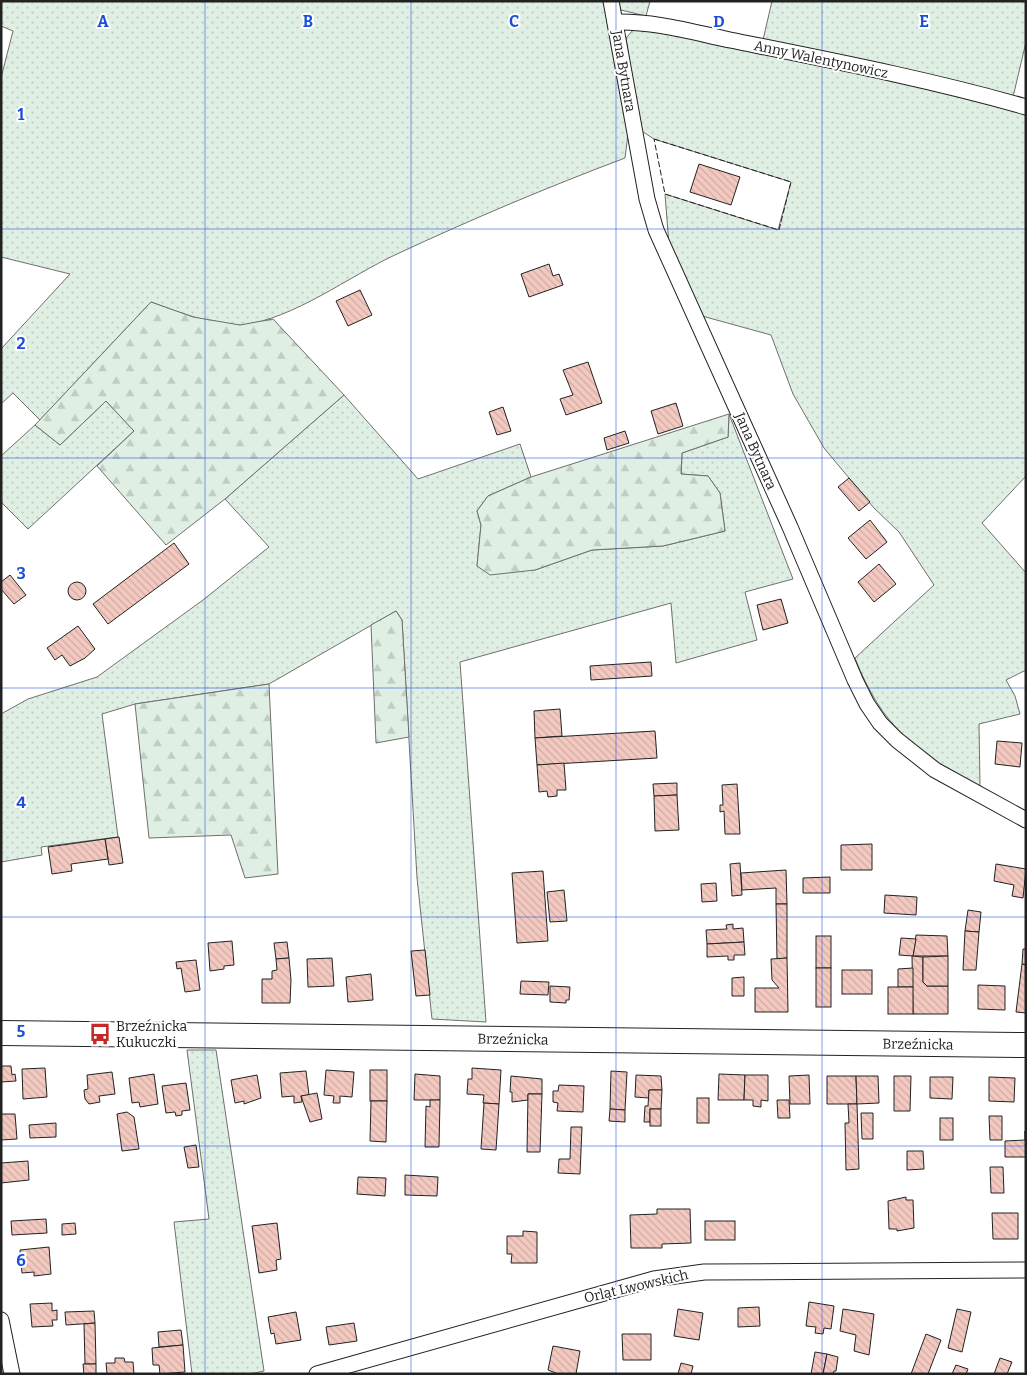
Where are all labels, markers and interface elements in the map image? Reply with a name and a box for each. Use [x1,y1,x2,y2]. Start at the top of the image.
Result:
text: A [97,12,109,31]
text: B [303,12,313,31]
text: C [509,12,519,31]
text: D [713,12,725,31]
text: E [919,12,929,31]
street label: Jana Bytnara [608,28,639,114]
street label: Anny Walentynowicz [752,37,890,82]
text: 1 [18,105,25,124]
text: 2 [16,334,26,353]
street label: Jana Bytnara [731,409,780,493]
text: 3 [16,564,26,583]
text: 4 [16,793,26,812]
place label: Brzeźnicka Kukuczki [116,1018,188,1051]
bus stop icon: Brzeźnicka Kukuczki [87,1021,113,1047]
text: 5 [17,1022,26,1041]
street label: Brzeźnicka [477,1030,549,1049]
street label: Brzeźnicka [882,1035,954,1054]
text: 6 [16,1251,26,1270]
street label: Orląt Lwowskich [582,1266,690,1307]

